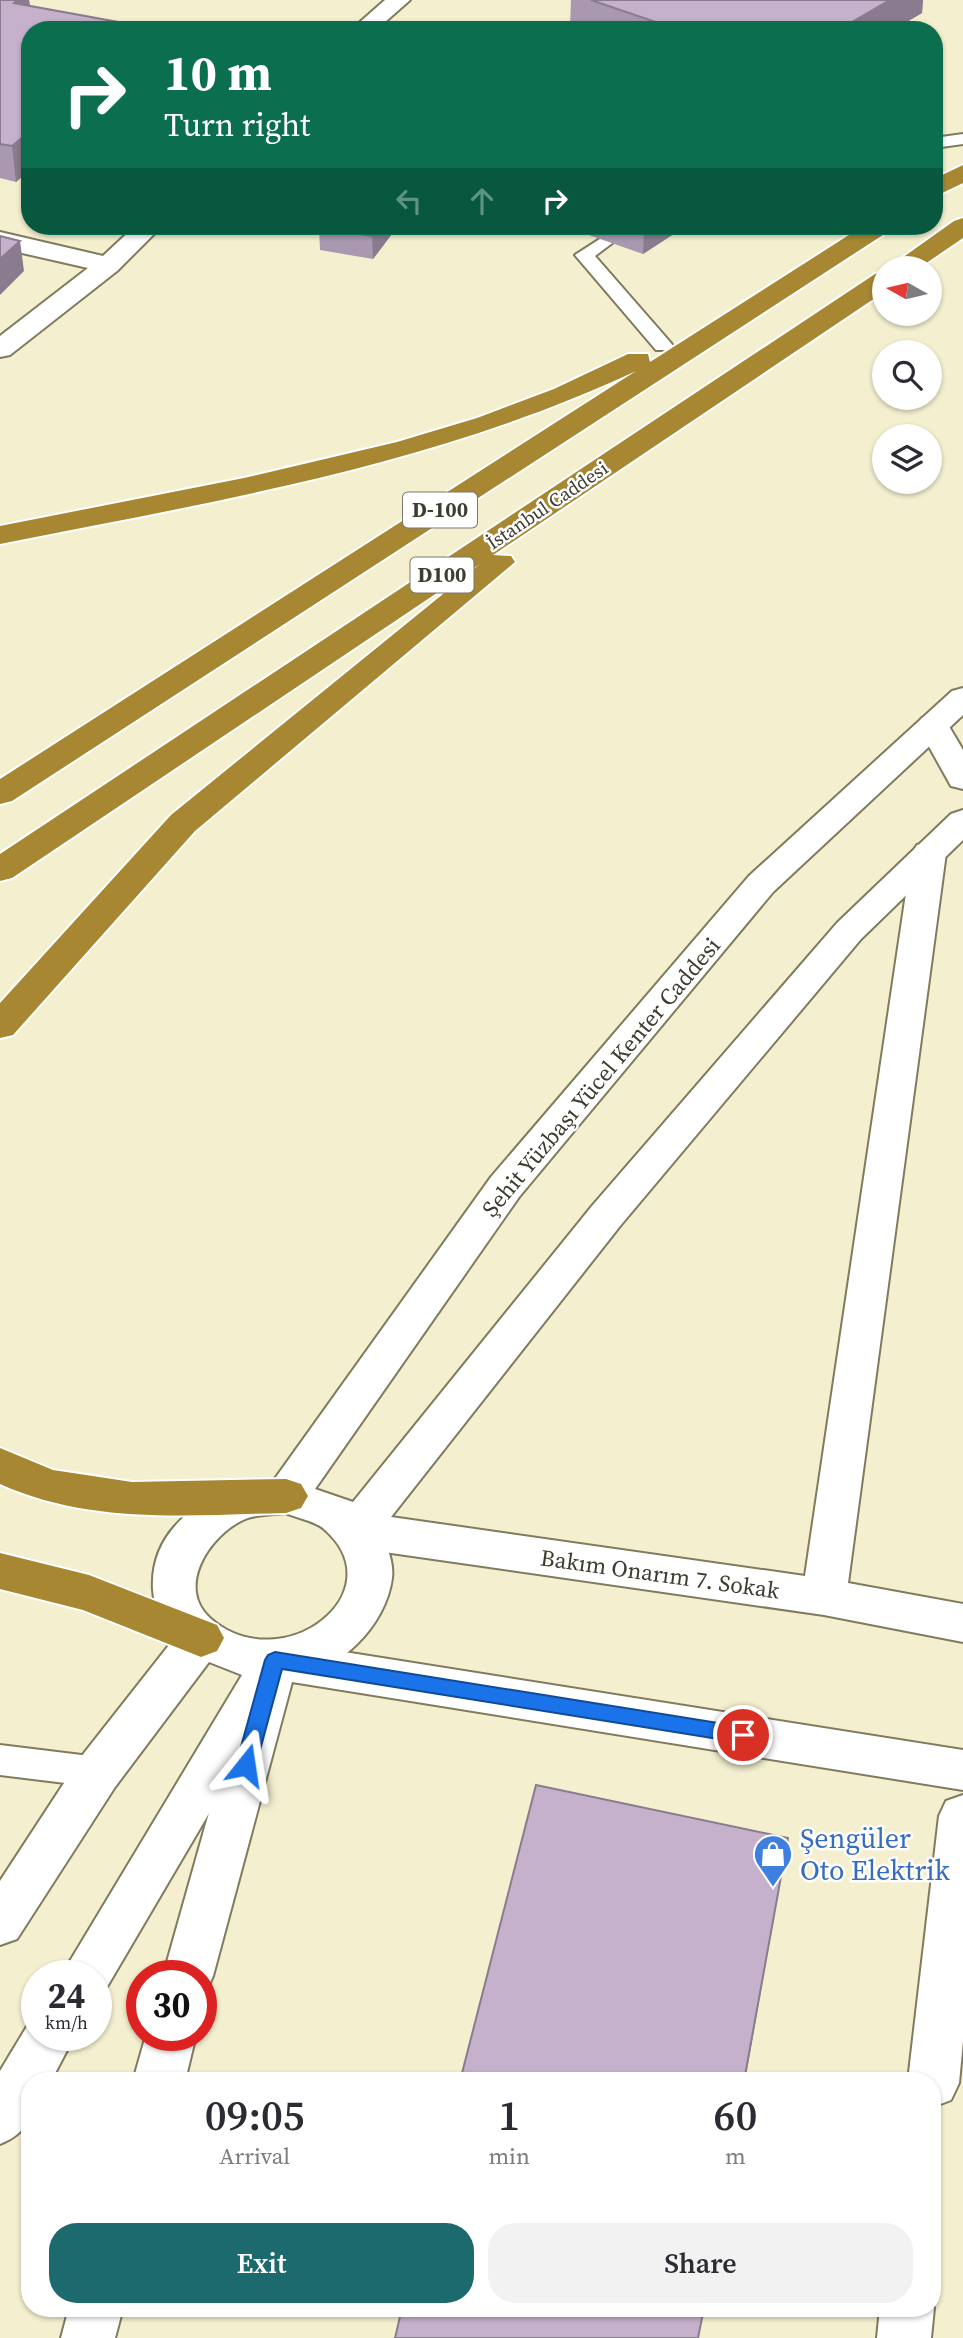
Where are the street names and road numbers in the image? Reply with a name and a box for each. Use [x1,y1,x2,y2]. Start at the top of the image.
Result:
street label: İstanbul Caddesi [481,455,613,555]
road number: D-100 [403,492,477,528]
road number: D100 [410,558,474,592]
street label: Şehit Yüzbaşı Yücel Kenter Caddesi [474,930,728,1224]
street label: Bakım Onarım 7. Sokak [538,1541,782,1607]

